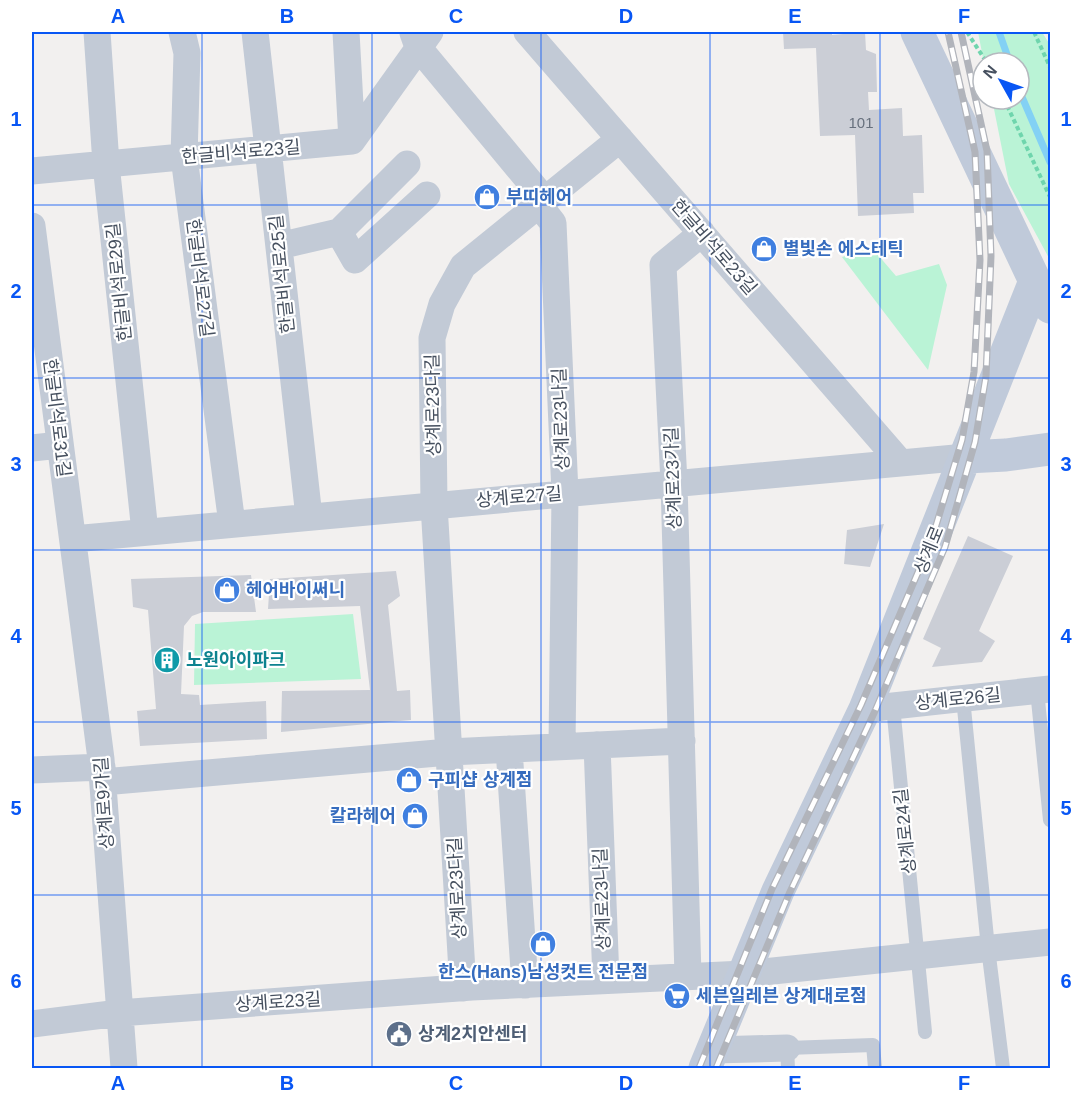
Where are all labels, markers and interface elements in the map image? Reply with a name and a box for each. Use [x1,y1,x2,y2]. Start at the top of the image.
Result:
text: A [111,5,125,27]
text: B [280,5,294,27]
text: C [449,5,463,27]
text: D [619,5,633,27]
text: E [788,5,802,27]
text: F [958,5,970,27]
north arrow [971,51,1031,111]
text: N [980,62,1000,82]
text: 1 [10,108,22,130]
text: 1 [1060,108,1072,130]
house number: 101 [848,114,874,131]
street label: 한글비석로23길 [181,137,301,167]
shop icon: 부띠헤어 [472,182,502,212]
place label: 부띠헤어 [506,187,572,207]
street label: 한글비석로23길 [667,195,761,299]
street label: 한글비석로25길 [266,214,298,334]
street label: 한글비석로27길 [183,218,217,338]
street label: 한글비석로29길 [103,222,135,342]
shop icon: 별빛손 에스테틱 [749,234,779,264]
place label: 별빛손 에스테틱 [783,239,904,259]
text: 2 [10,280,22,302]
text: 2 [1060,280,1072,302]
street label: 상계로23다길 [422,353,444,457]
street label: 한글비석로31길 [40,358,74,478]
street label: 상계로23나길 [549,367,573,471]
street label: 상계로23가길 [661,426,685,530]
text: 3 [10,453,22,475]
text: 3 [1060,453,1072,475]
street label: 상계로27길 [475,483,563,511]
street label: 상계로 [910,523,948,577]
shop icon: 헤어바이써니 [212,575,242,605]
place label: 헤어바이써니 [246,580,345,600]
text: 4 [10,625,22,647]
text: 4 [1060,625,1072,647]
building icon: 노원아이파크 [152,645,182,675]
place label: 노원아이파크 [186,650,285,670]
street label: 상계로26길 [914,685,1002,713]
street label: 상계로9가길 [91,756,117,850]
shop icon: 구피샵 상계점 [394,765,424,795]
place label: 구피샵 상계점 [428,770,532,790]
street label: 상계로24길 [891,787,919,875]
text: 5 [10,797,22,819]
text: 5 [1060,797,1072,819]
shop icon: 칼라헤어 [400,801,430,831]
place label: 칼라헤어 [330,806,396,826]
street label: 상계로23다길 [444,836,470,940]
street label: 상계로23나길 [590,847,614,951]
shop icon: 한스(Hans)남성컷트 전문점 [528,929,558,959]
place label: 한스(Hans)남성컷트 전문점 [438,962,648,982]
text: 6 [10,970,22,992]
text: 6 [1060,970,1072,992]
supermarket icon: 세븐일레븐 상계대로점 [662,981,692,1011]
place label: 세븐일레븐 상계대로점 [696,986,867,1006]
street label: 상계로23길 [234,989,322,1015]
public building icon: 상계2치안센터 [384,1019,414,1049]
place label: 상계2치안센터 [418,1024,527,1044]
text: A [111,1072,125,1094]
text: B [280,1072,294,1094]
text: C [449,1072,463,1094]
text: D [619,1072,633,1094]
text: E [788,1072,802,1094]
text: F [958,1072,970,1094]

